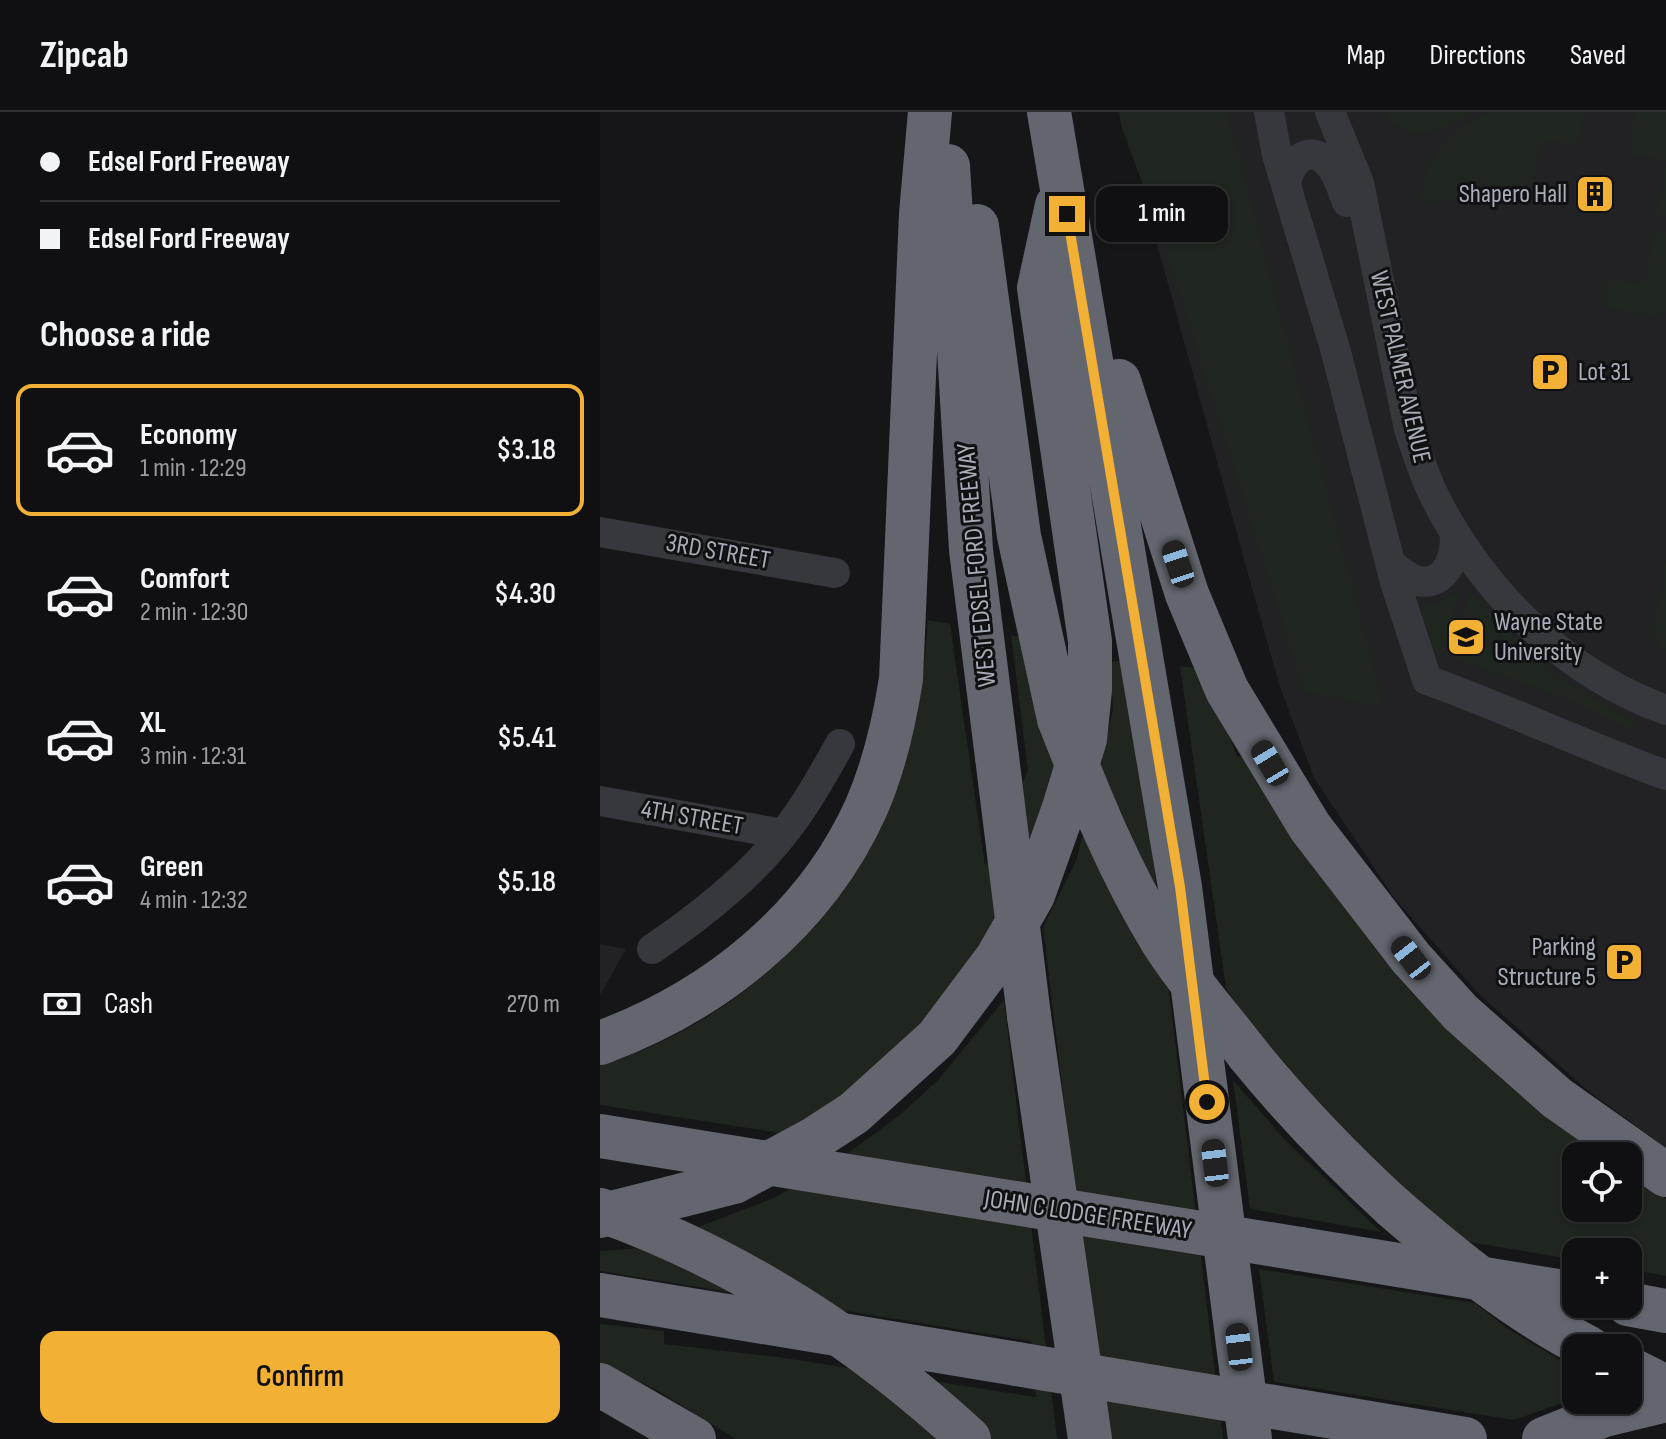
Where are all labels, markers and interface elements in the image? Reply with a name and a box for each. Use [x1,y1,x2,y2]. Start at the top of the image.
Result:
text: Zipcab [40,33,129,78]
text: Map [1347,39,1386,72]
text: Directions [1430,39,1526,72]
text: Saved [1570,39,1626,72]
text: Edsel Ford Freeway [88,144,290,180]
building icon: Shapero Hall [1574,173,1616,215]
place label: Shapero Hall [1459,179,1567,210]
callout: 1 min [1095,186,1227,242]
route end [1049,196,1085,232]
text: 1 min [1138,198,1186,229]
text: Edsel Ford Freeway [88,221,290,257]
street label: WEST PALMER AVENUE [1363,268,1437,466]
text: Choose a ride [40,314,211,357]
parking icon: Lot 31 [1529,351,1571,393]
place label: Lot 31 [1578,357,1630,388]
icon: car [44,414,116,486]
text: Economy [140,417,237,453]
text: $3.18 [496,432,556,468]
street label: WEST EDSEL FORD FREEWAY [951,442,1003,688]
text: 1 min · 12:29 [140,453,247,484]
street label: 3RD STREET [663,528,773,576]
car [1159,537,1197,591]
icon: car [44,558,116,630]
text: Comfort [140,561,230,597]
text: $4.30 [494,576,556,612]
text: 2 min · 12:30 [140,597,248,628]
place label: Wayne State University [1494,607,1603,668]
school or university icon: Wayne State University [1445,616,1487,658]
icon: car [44,702,116,774]
text: XL [140,705,166,741]
text: $5.41 [497,720,556,756]
car [1247,736,1293,790]
text: 3 min · 12:31 [140,741,246,772]
street label: 4TH STREET [639,794,745,842]
icon: car [44,846,116,918]
text: Green [140,849,204,885]
text: $5.18 [497,864,556,900]
text: 4 min · 12:32 [140,885,248,916]
car [1387,932,1435,984]
place label: Parking Structure 5 [1498,932,1596,993]
parking icon: Parking Structure 5 [1603,941,1645,983]
icon: cash [40,982,84,1026]
text: Cash [104,986,153,1022]
text: 270 m [507,989,560,1020]
route start [1189,1084,1225,1120]
car [1200,1138,1230,1188]
map controls [1562,1142,1642,1414]
button: locate [1562,1142,1642,1222]
street label: JOHN C LODGE FREEWAY [981,1183,1194,1247]
button: + [1562,1238,1642,1318]
car [1224,1322,1254,1372]
button: Confirm [40,1331,560,1423]
button: − [1562,1334,1642,1414]

